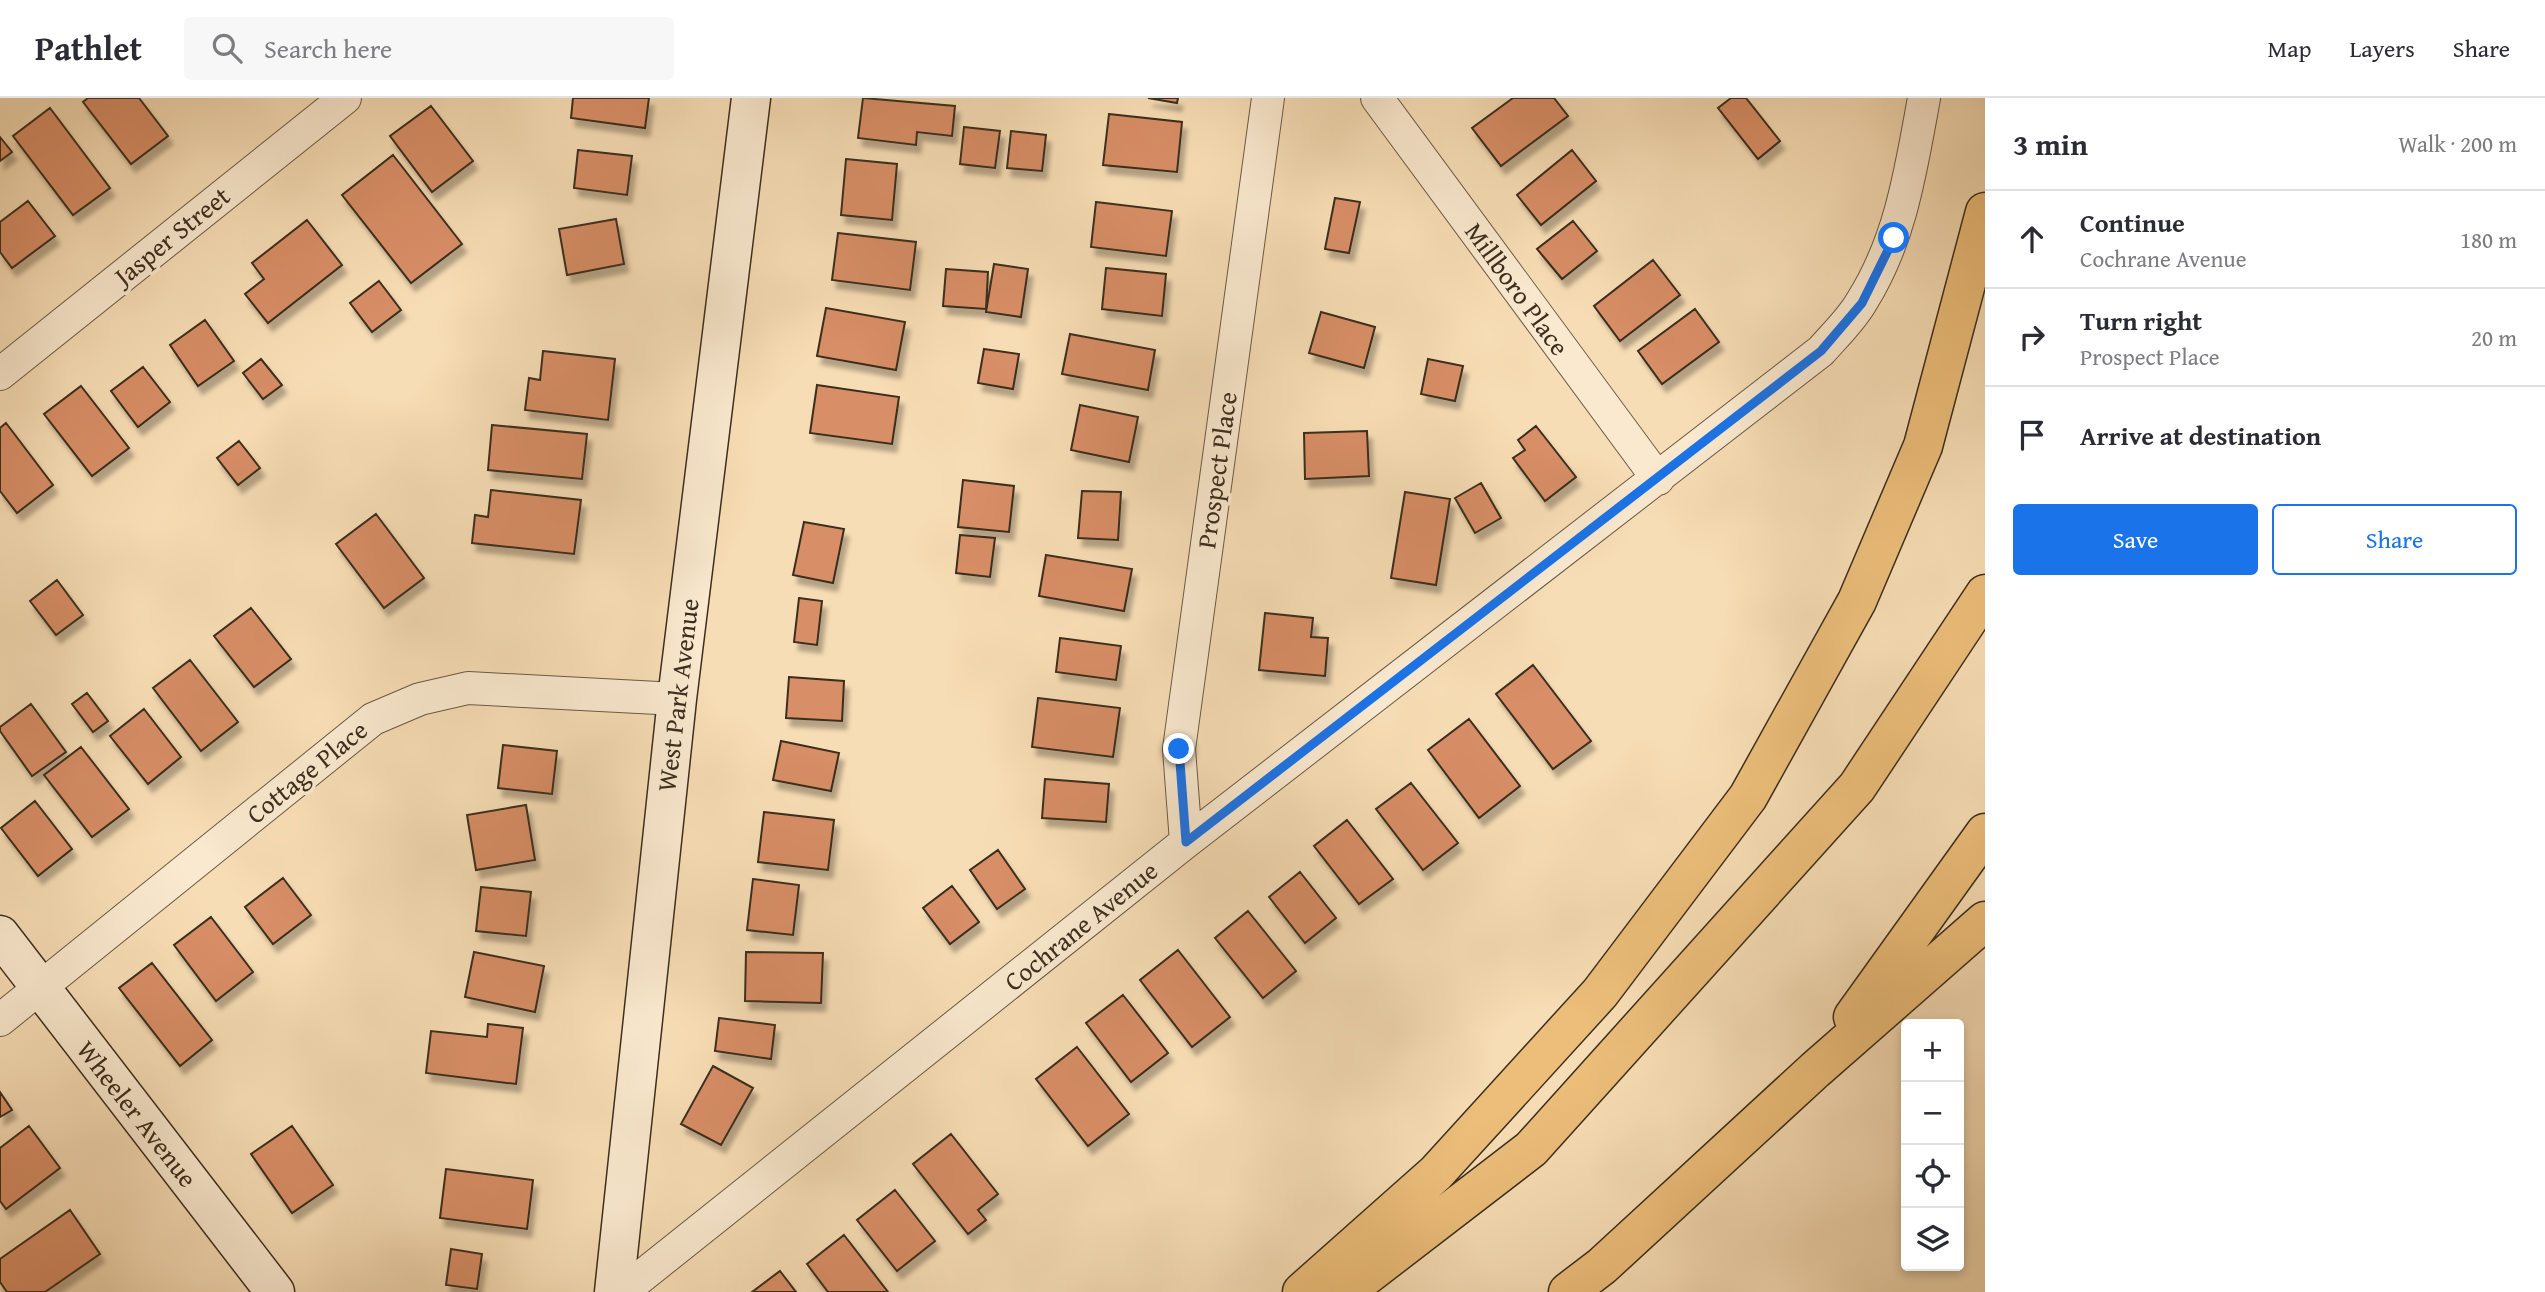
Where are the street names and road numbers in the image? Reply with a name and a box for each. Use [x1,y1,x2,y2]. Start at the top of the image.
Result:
street label: Jasper Street [103,177,238,296]
street label: Millboro Place [1456,214,1579,363]
street label: Prospect Place [1186,389,1247,551]
street label: West Park Avenue [646,596,709,794]
street label: Cottage Place [238,710,376,833]
street label: Cochrane Avenue [995,851,1166,1000]
street label: Wheeler Avenue [68,1032,207,1195]

